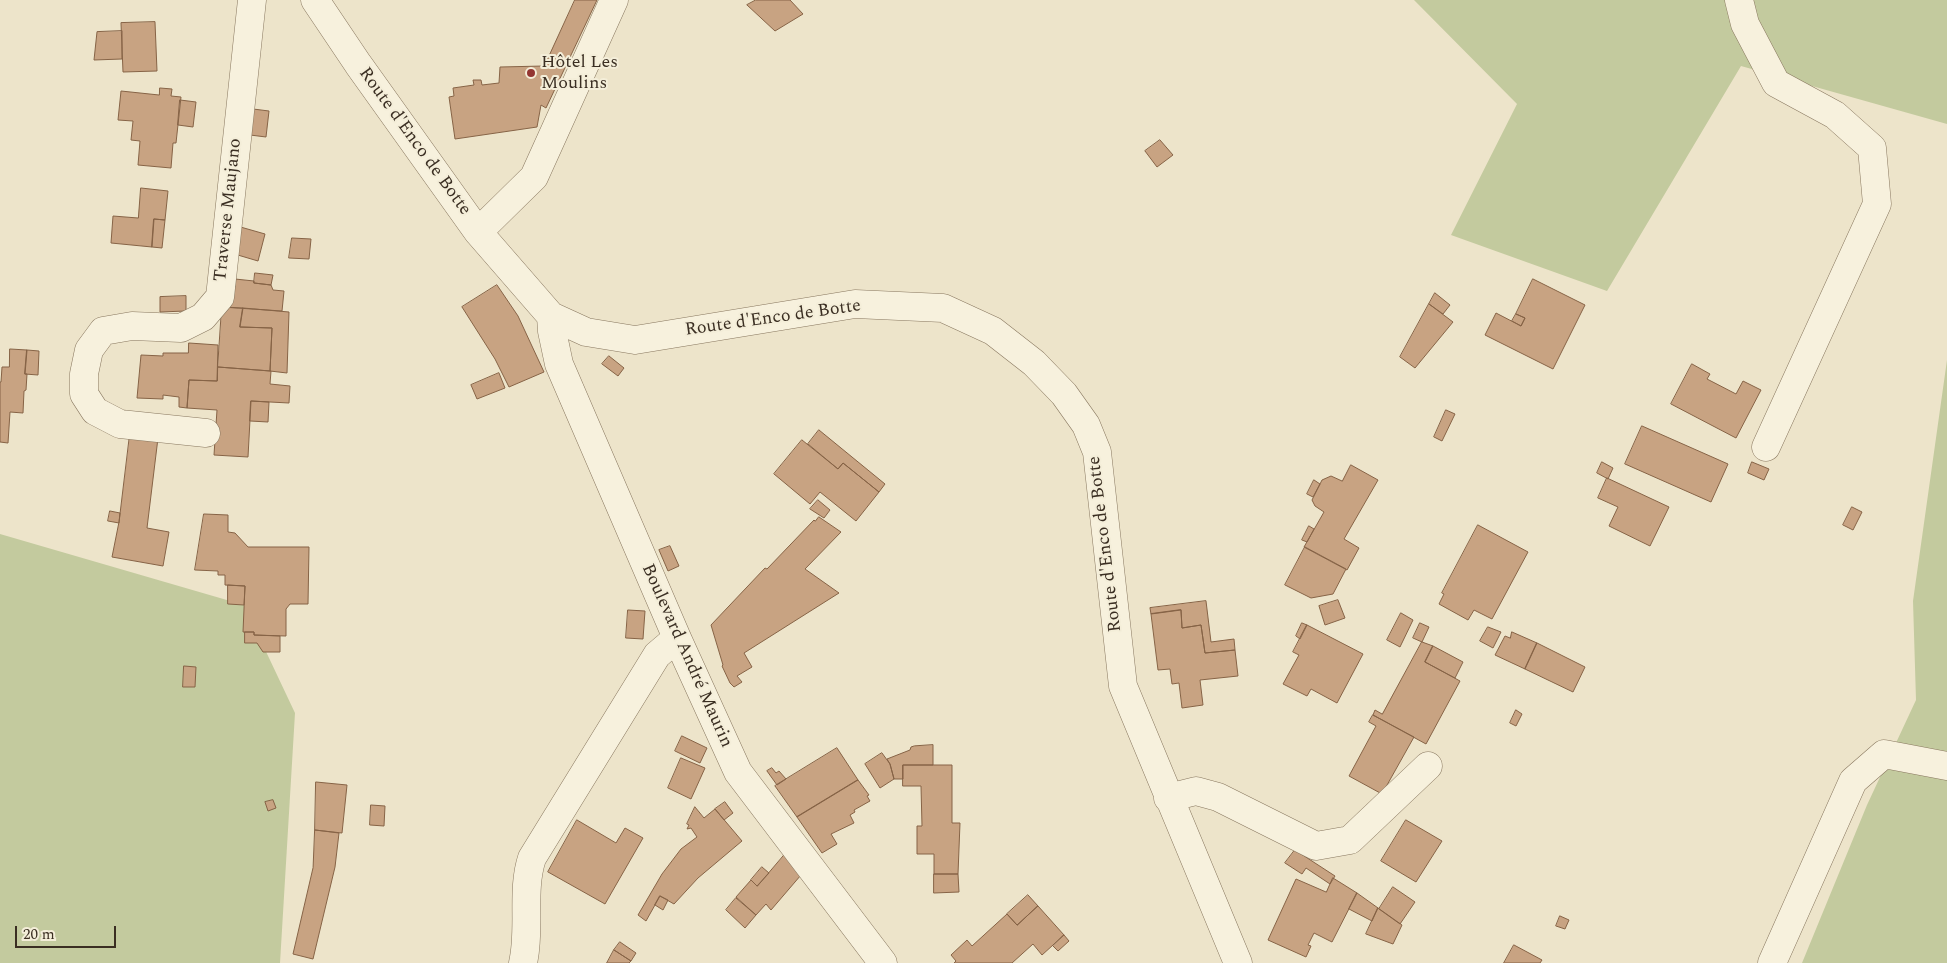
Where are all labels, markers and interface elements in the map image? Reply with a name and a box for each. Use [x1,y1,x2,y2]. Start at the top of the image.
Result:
place label: Hôtel Les Moulins [541,52,618,94]
street label: Route d'Enco de Botte [353,64,475,220]
marker: Hôtel Les Moulins [525,67,537,79]
street label: Traverse Maujano [211,137,247,283]
street label: Route d'Enco de Botte [684,296,862,342]
street label: Route d'Enco de Botte [1084,455,1128,633]
street label: Boulevard André Maurin [636,561,736,751]
scale bar [18,916,119,948]
text: 20 m [23,923,55,946]

